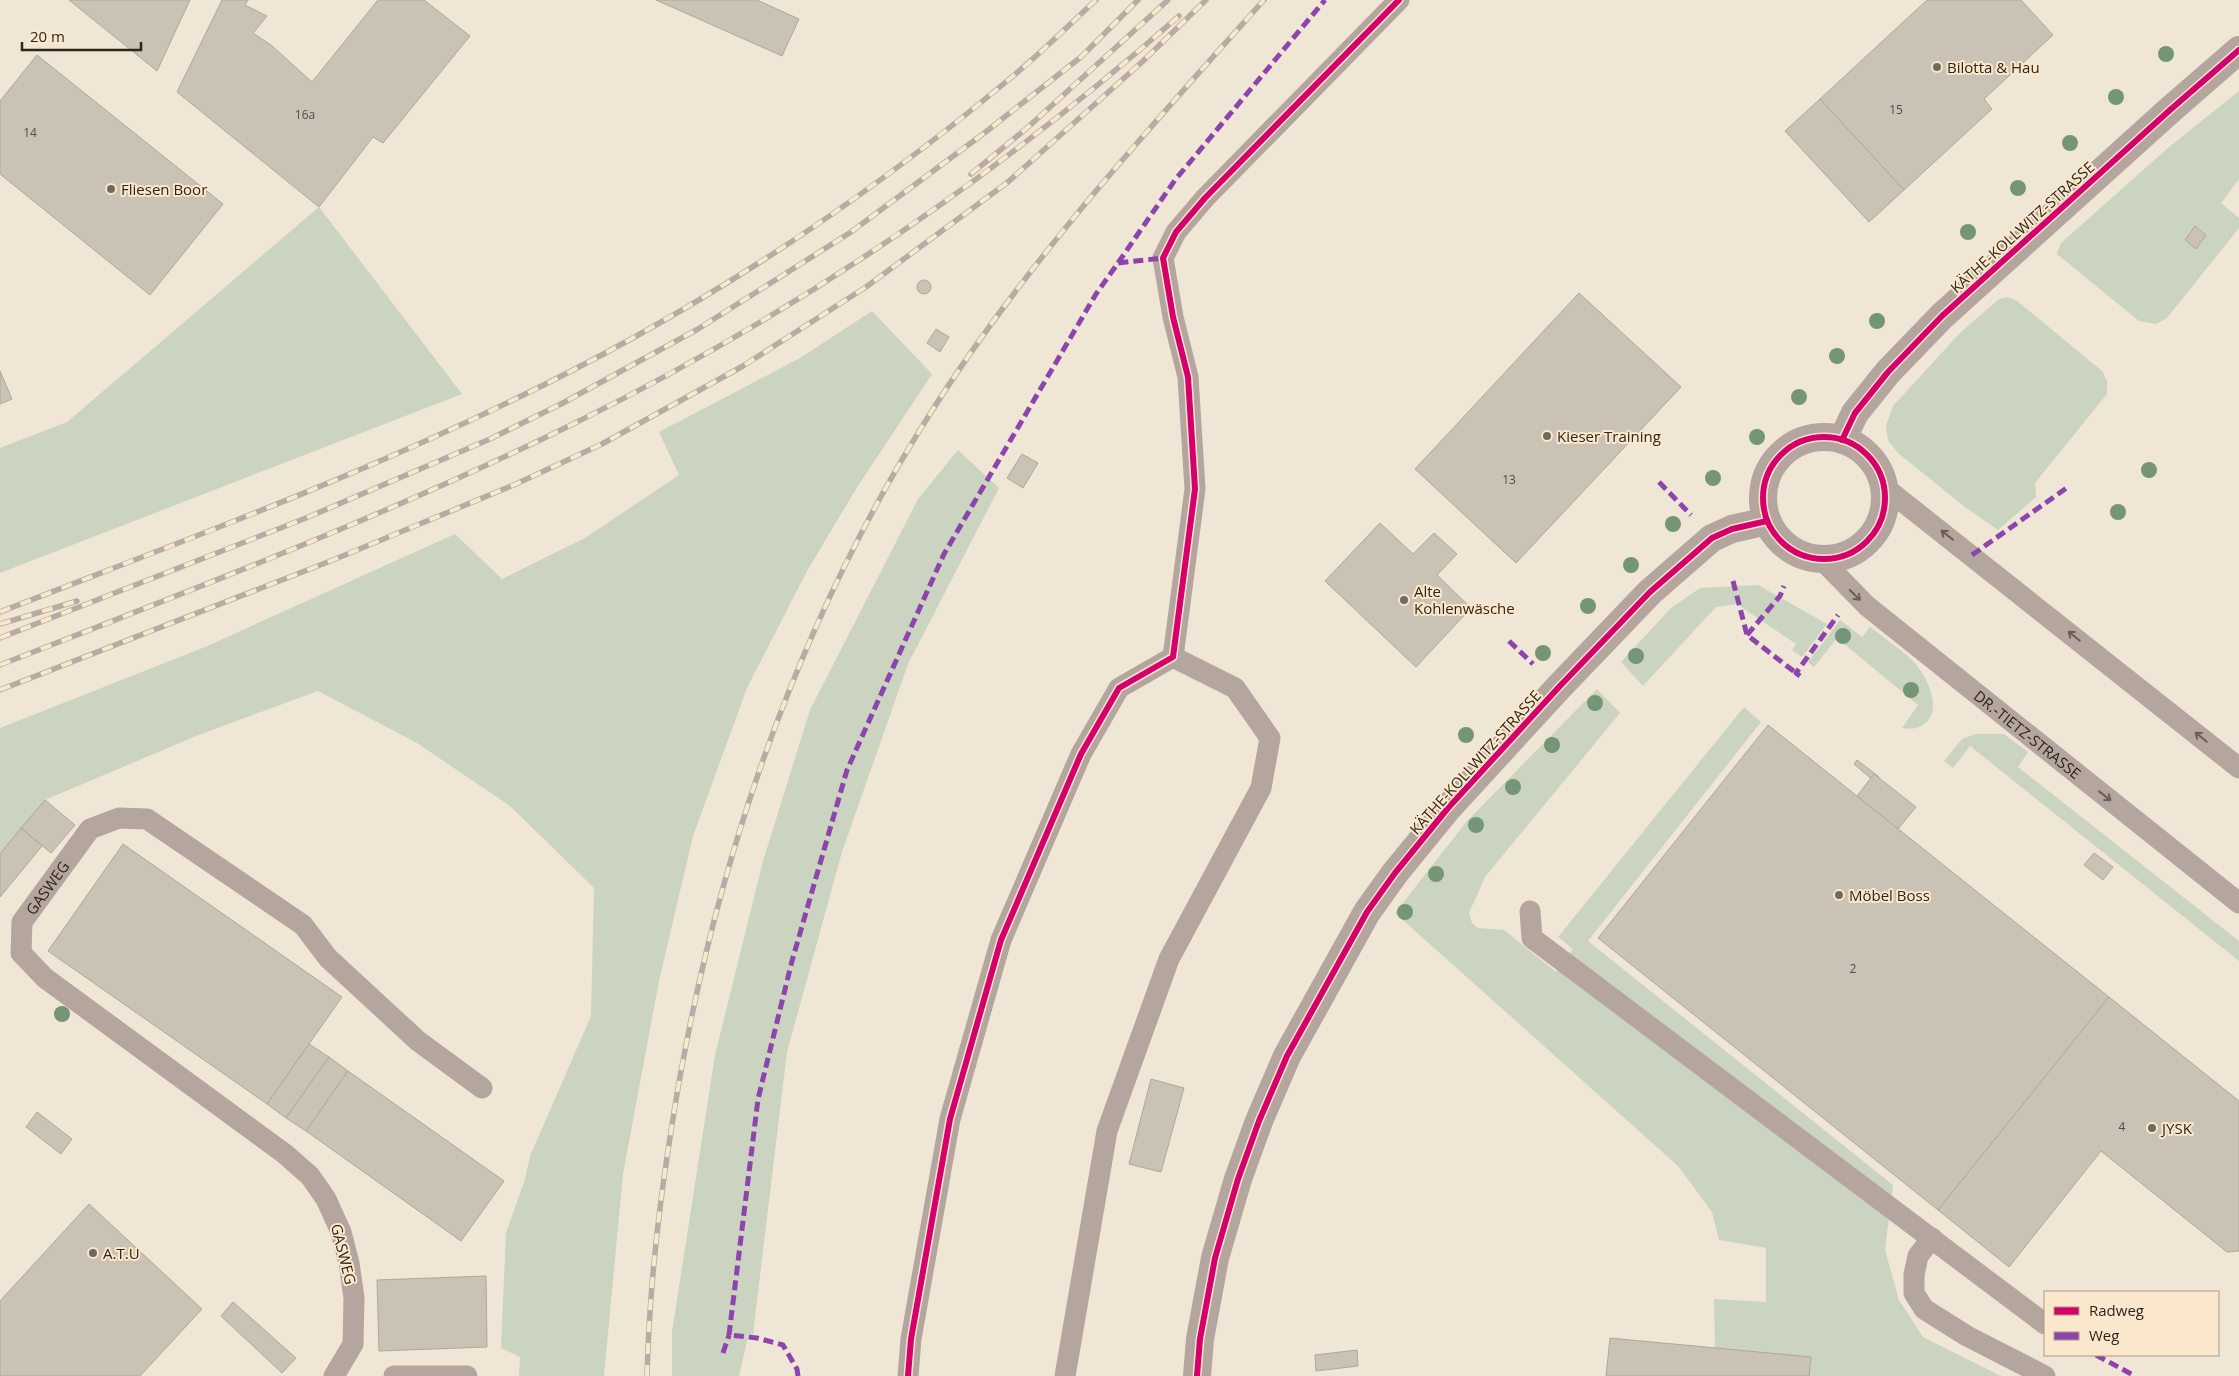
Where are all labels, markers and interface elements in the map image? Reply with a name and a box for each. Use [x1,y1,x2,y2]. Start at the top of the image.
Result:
scale bar [22,20,141,52]
text: 20 m [30,26,65,46]
place label: Bilotta & Hau [1947,57,2040,77]
marker: Bilotta & Hau [1931,61,1943,73]
house number: 15 [1889,101,1903,118]
house number: 16a [295,106,315,123]
house number: 14 [23,124,37,141]
street label: KÄTHE-KOLLWITZ-STRASSE [1946,157,2098,297]
place label: Fliesen Boor [121,179,207,199]
marker: Fliesen Boor [105,183,117,195]
place label: Kieser Training [1557,426,1661,446]
marker: Kieser Training [1541,430,1553,442]
house number: 13 [1502,471,1516,488]
one-way arrow [1940,530,1953,541]
place label: Alte Kohlenwäsche [1414,581,1515,618]
one-way arrow [1849,589,1861,601]
marker: Alte Kohlenwäsche [1398,594,1410,606]
one-way arrow [2068,631,2081,642]
street label: DR.-TIETZ-STRASSE [1970,685,2085,783]
street label: KÄTHE-KOLLWITZ-STRASSE [1405,686,1545,838]
one-way arrow [2195,732,2208,743]
one-way arrow [2098,790,2111,801]
street label: GASWEG [21,857,73,918]
place label: Möbel Boss [1849,885,1930,905]
marker: Möbel Boss [1833,889,1845,901]
house number: 2 [1850,960,1857,977]
house number: 4 [2119,1118,2126,1135]
place label: JYSK [2160,1118,2193,1138]
marker: JYSK [2146,1122,2158,1134]
street label: GASWEG [327,1222,361,1286]
place label: A.T.U [103,1243,140,1263]
marker: A.T.U [87,1247,99,1259]
legend [2044,1291,2219,1356]
text: Radweg [2089,1300,2144,1320]
text: Weg [2089,1325,2119,1345]

